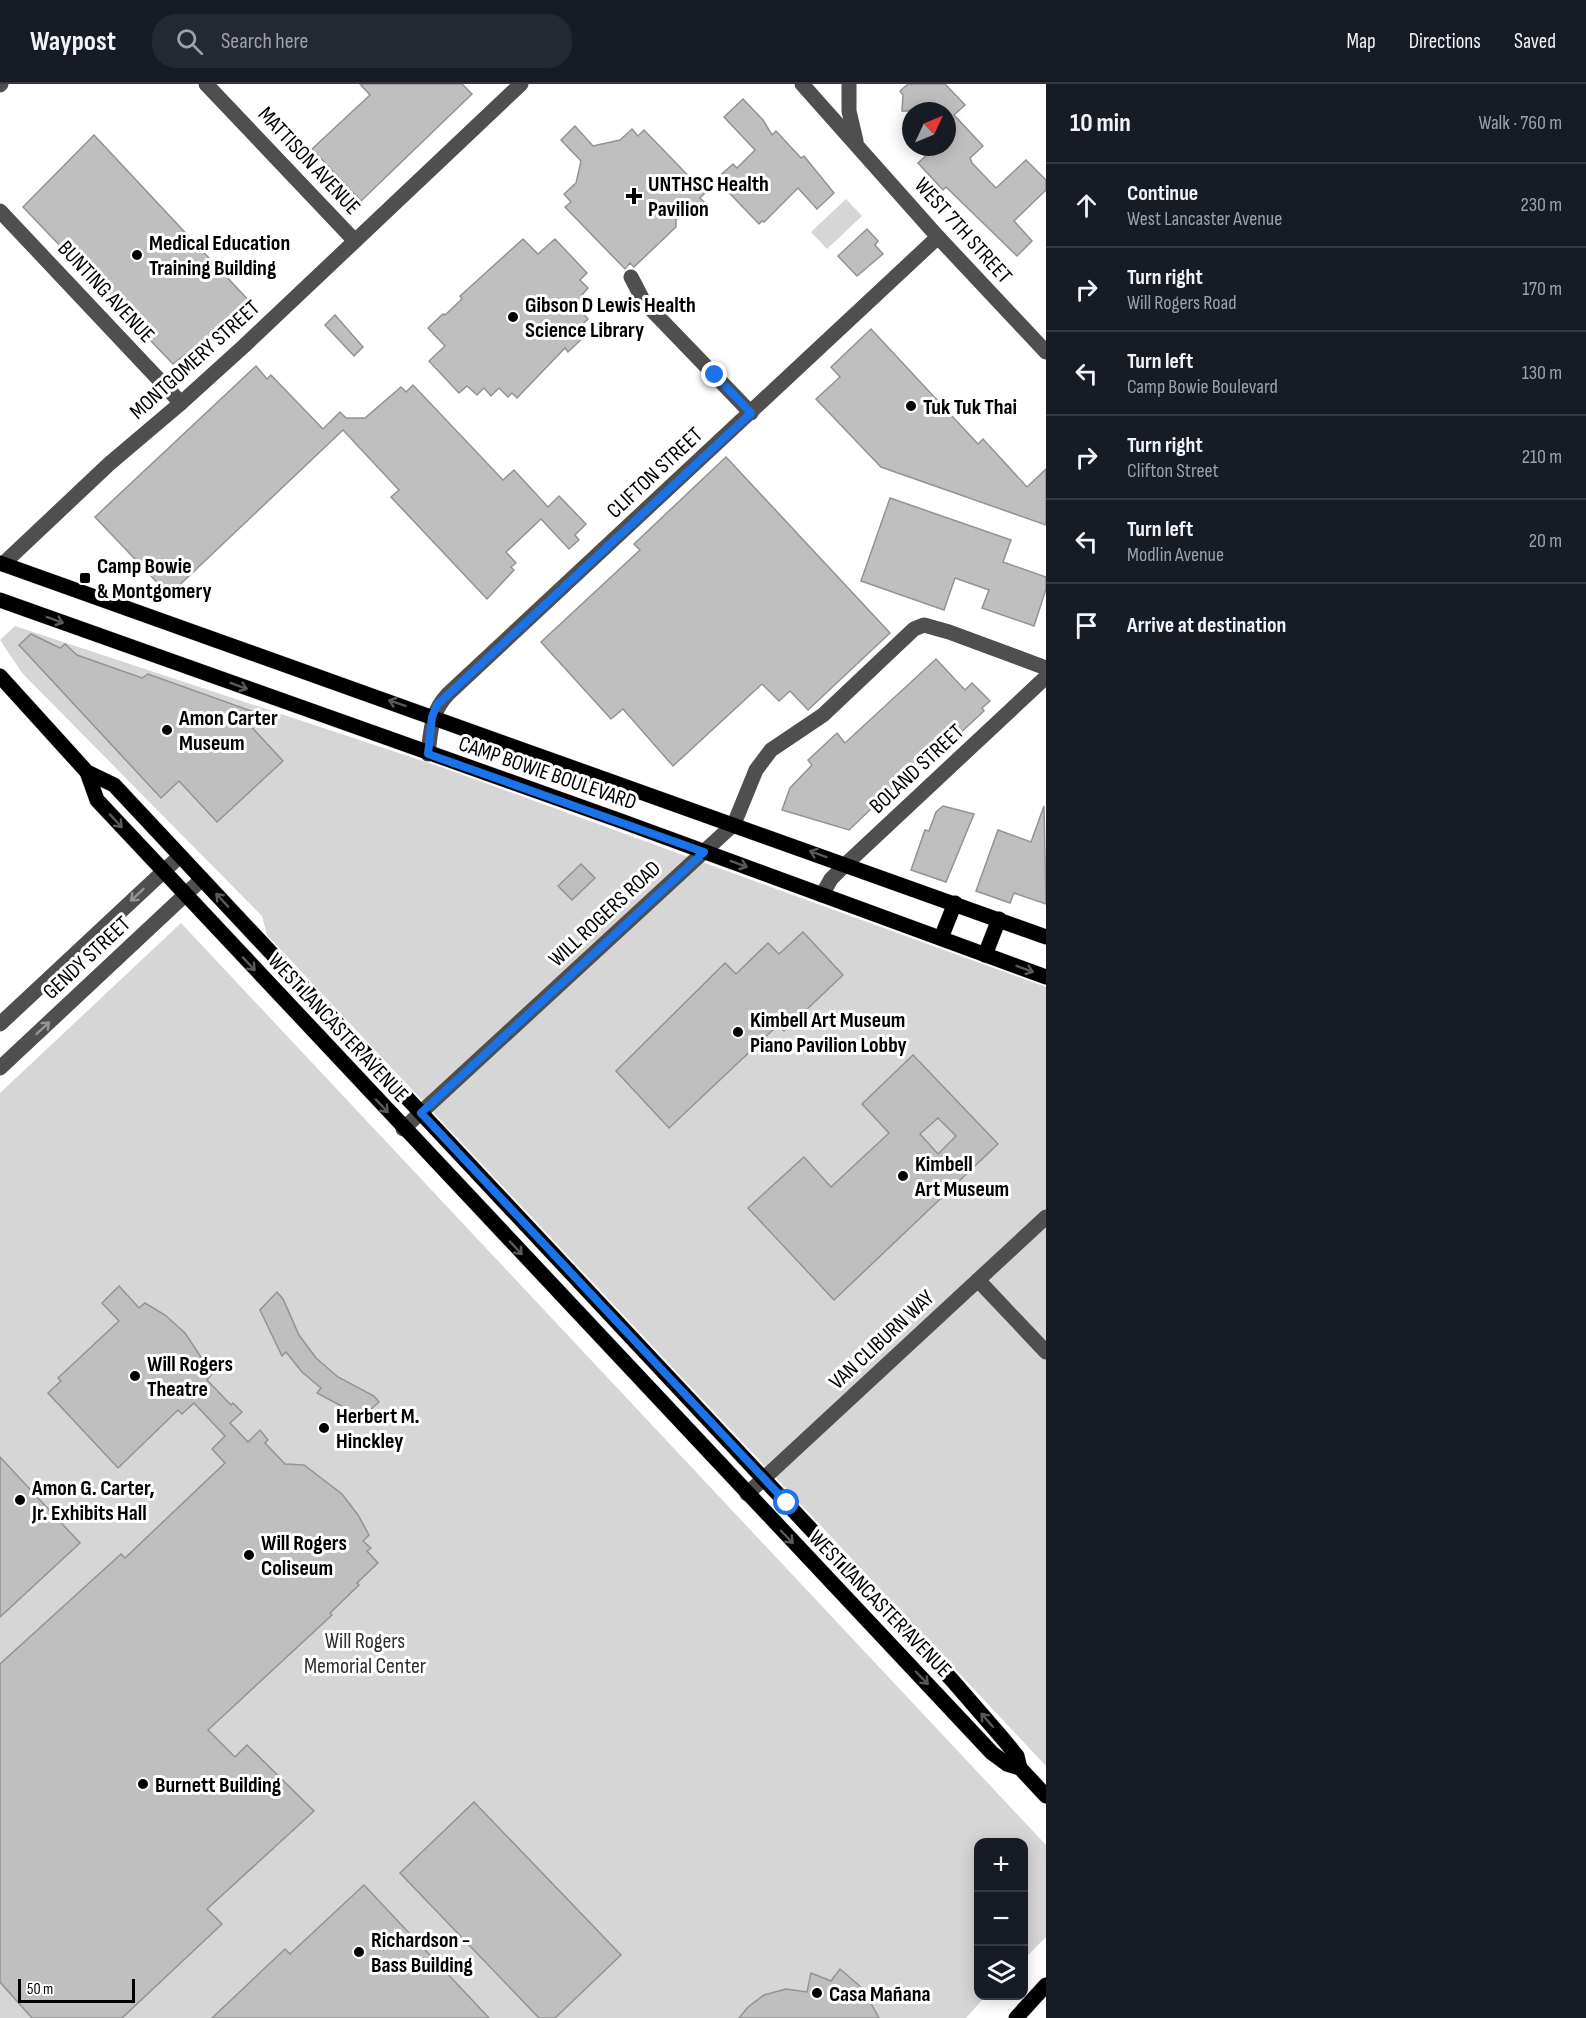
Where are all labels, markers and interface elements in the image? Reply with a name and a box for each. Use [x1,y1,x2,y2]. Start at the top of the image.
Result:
search box [152,14,572,68]
text: Waypost [30,25,116,58]
icon: search [173,25,206,58]
text: Search here [221,28,308,55]
text: Map [1346,29,1376,54]
text: Directions [1409,29,1481,54]
text: Saved [1514,29,1556,54]
street label: MATTISON AVENUE [252,101,366,221]
north arrow [902,102,956,156]
text: 10 min [1070,108,1131,139]
text: Walk · 760 m [1478,111,1562,135]
place label: UNTHSC Health Pavilion [648,171,769,223]
street label: WEST 7TH STREET [908,172,1018,290]
text: Continue [1127,180,1198,207]
marker: UNTHSC Health Pavilion [625,187,643,205]
icon: ahead [1070,189,1103,222]
text: 230 m [1520,193,1562,217]
text: West Lancaster Avenue [1127,207,1282,231]
place label: Medical Education Training Building [149,230,290,282]
street label: BUNTING AVENUE [52,235,160,349]
marker: Medical Education Training Building [130,248,144,262]
text: Turn right [1127,264,1203,291]
icon: right [1070,273,1103,306]
text: 170 m [1522,277,1562,301]
text: Will Rogers Road [1127,291,1237,315]
place label: Gibson D Lewis Health Science Library [525,292,696,344]
street label: MONTGOMERY STREET [124,295,266,426]
marker: Gibson D Lewis Health Science Library [506,310,520,324]
text: Turn left [1127,348,1193,375]
icon: left [1070,357,1103,390]
route end [701,361,727,387]
text: 130 m [1522,361,1562,385]
text: Camp Bowie Boulevard [1127,375,1278,399]
place label: Tuk Tuk Thai [923,394,1017,421]
marker: Tuk Tuk Thai [904,399,918,413]
street label: CLIFTON STREET [601,422,709,524]
text: Turn right [1127,432,1203,459]
icon: right [1070,441,1103,474]
text: 210 m [1522,445,1562,469]
text: Clifton Street [1127,459,1219,483]
text: Turn left [1127,516,1193,543]
icon: left [1070,525,1103,558]
text: 20 m [1529,529,1562,553]
text: Modlin Avenue [1127,543,1224,567]
place label: Camp Bowie & Montgomery [97,553,212,605]
marker: Camp Bowie & Montgomery [78,571,92,585]
icon: arrive [1070,609,1103,642]
text: Arrive at destination [1127,612,1286,639]
one-way arrow [45,616,64,627]
one-way arrow [229,681,248,692]
one-way arrow [388,697,407,708]
place label: Amon Carter Museum [178,705,278,757]
street label: BOLAND STREET [864,718,970,820]
marker: Amon Carter Museum [160,723,174,737]
street label: CAMP BOWIE BOULEVARD [455,730,640,816]
one-way arrow [109,814,123,829]
one-way arrow [809,848,827,859]
street label: WILL ROGERS ROAD [543,855,667,973]
one-way arrow [729,860,748,871]
one-way arrow [129,888,144,902]
one-way arrow [215,893,229,908]
street label: GENDY STREET [38,911,136,1005]
street label: WEST LANCASTER AVENUE [262,948,414,1108]
one-way arrow [242,956,256,971]
one-way arrow [1015,965,1034,976]
place label: Kimbell Art Museum Piano Pavilion Lobby [750,1007,907,1059]
one-way arrow [35,1021,50,1036]
marker: Kimbell Art Museum Piano Pavilion Lobby [731,1025,745,1039]
one-way arrow [375,1099,390,1114]
place label: Kimbell Art Museum [914,1151,1009,1203]
marker: Kimbell Art Museum [896,1169,910,1183]
one-way arrow [509,1241,523,1256]
street label: VAN CLIBURN WAY [824,1285,940,1396]
place label: Will Rogers Theatre [147,1351,233,1403]
marker: Will Rogers Theatre [128,1369,142,1383]
place label: Herbert M. Hinckley [336,1403,420,1455]
marker: Herbert M. Hinckley [317,1421,331,1435]
place label: Amon G. Carter, Jr. Exhibits Hall [31,1475,155,1527]
route start [773,1489,799,1515]
marker: Amon G. Carter, Jr. Exhibits Hall [13,1493,27,1507]
street label: WEST LANCASTER AVENUE [803,1525,957,1683]
one-way arrow [780,1529,794,1544]
place label: Will Rogers Coliseum [261,1530,347,1582]
marker: Will Rogers Coliseum [242,1548,256,1562]
park label: Will Rogers Memorial Center [304,1628,426,1680]
one-way arrow [914,1671,929,1686]
one-way arrow [980,1713,994,1728]
place label: Burnett Building [155,1772,281,1799]
marker: Burnett Building [136,1777,150,1791]
map controls [974,1838,1028,2000]
button: + [974,1838,1028,1892]
button: − [974,1892,1028,1946]
place label: Richardson - Bass Building [371,1927,473,1979]
marker: Richardson - Bass Building [352,1945,366,1959]
button: layers [974,1946,1028,2000]
scale bar [18,1976,135,2004]
text: 50 m [27,1980,53,1999]
place label: Casa Mañana [829,1981,930,2008]
marker: Casa Mañana [810,1986,824,2000]

